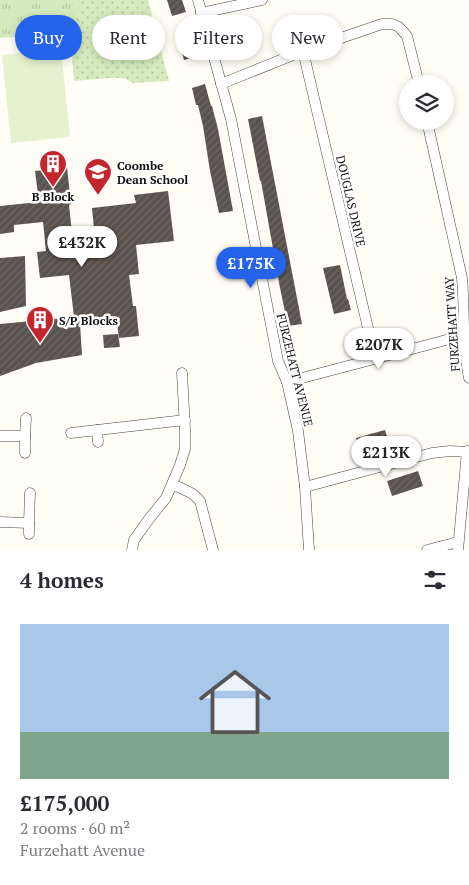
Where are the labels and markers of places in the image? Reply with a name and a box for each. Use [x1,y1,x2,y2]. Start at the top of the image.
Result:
building icon: B Block [38,149,68,188]
school or university icon: Coombe Dean School [83,157,113,196]
place label: Coombe Dean School [117,158,188,187]
place label: B Block [32,189,74,204]
pin: £432K [47,226,117,268]
pin: £175K [216,246,286,289]
building icon: S/P Blocks [25,305,55,344]
place label: S/P Blocks [59,313,118,328]
pin: £207K [344,328,414,370]
pin: £213K [351,436,421,478]

